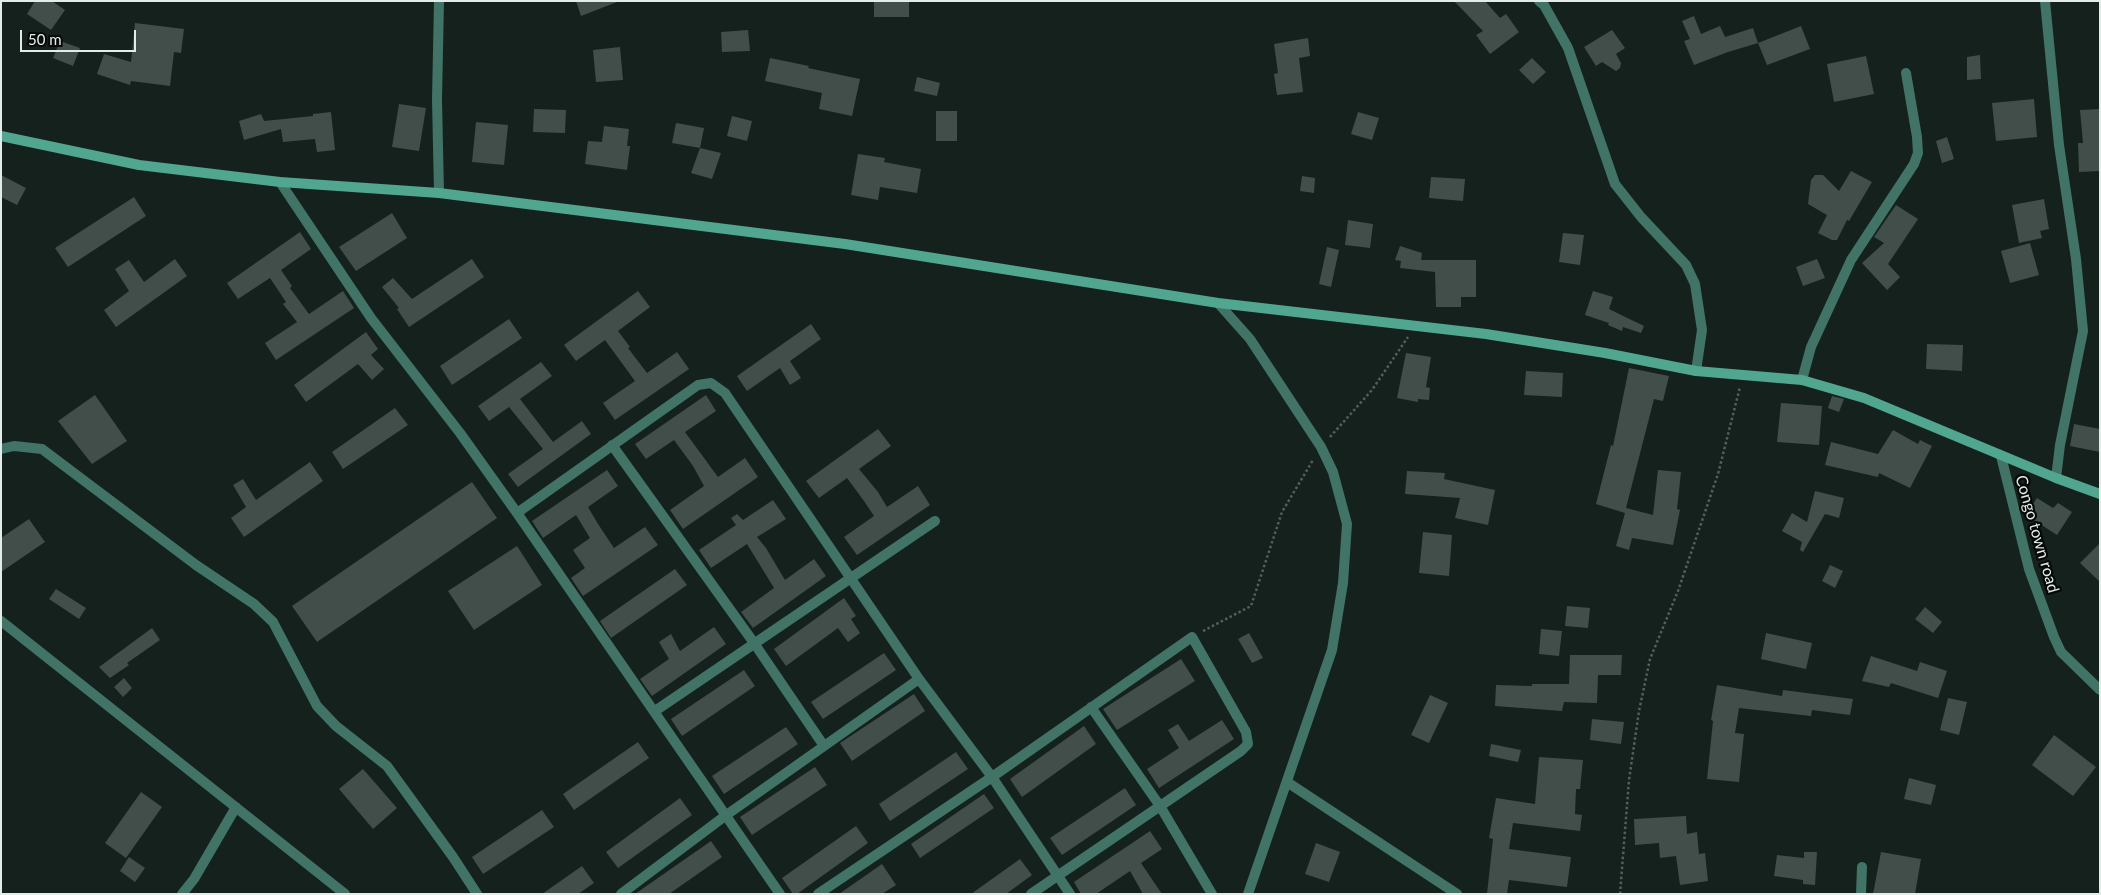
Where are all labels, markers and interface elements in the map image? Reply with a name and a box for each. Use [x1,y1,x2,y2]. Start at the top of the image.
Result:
scale bar [22,20,139,52]
text: 50 m [28,30,62,48]
street label: Congo town road [2011,473,2063,595]

